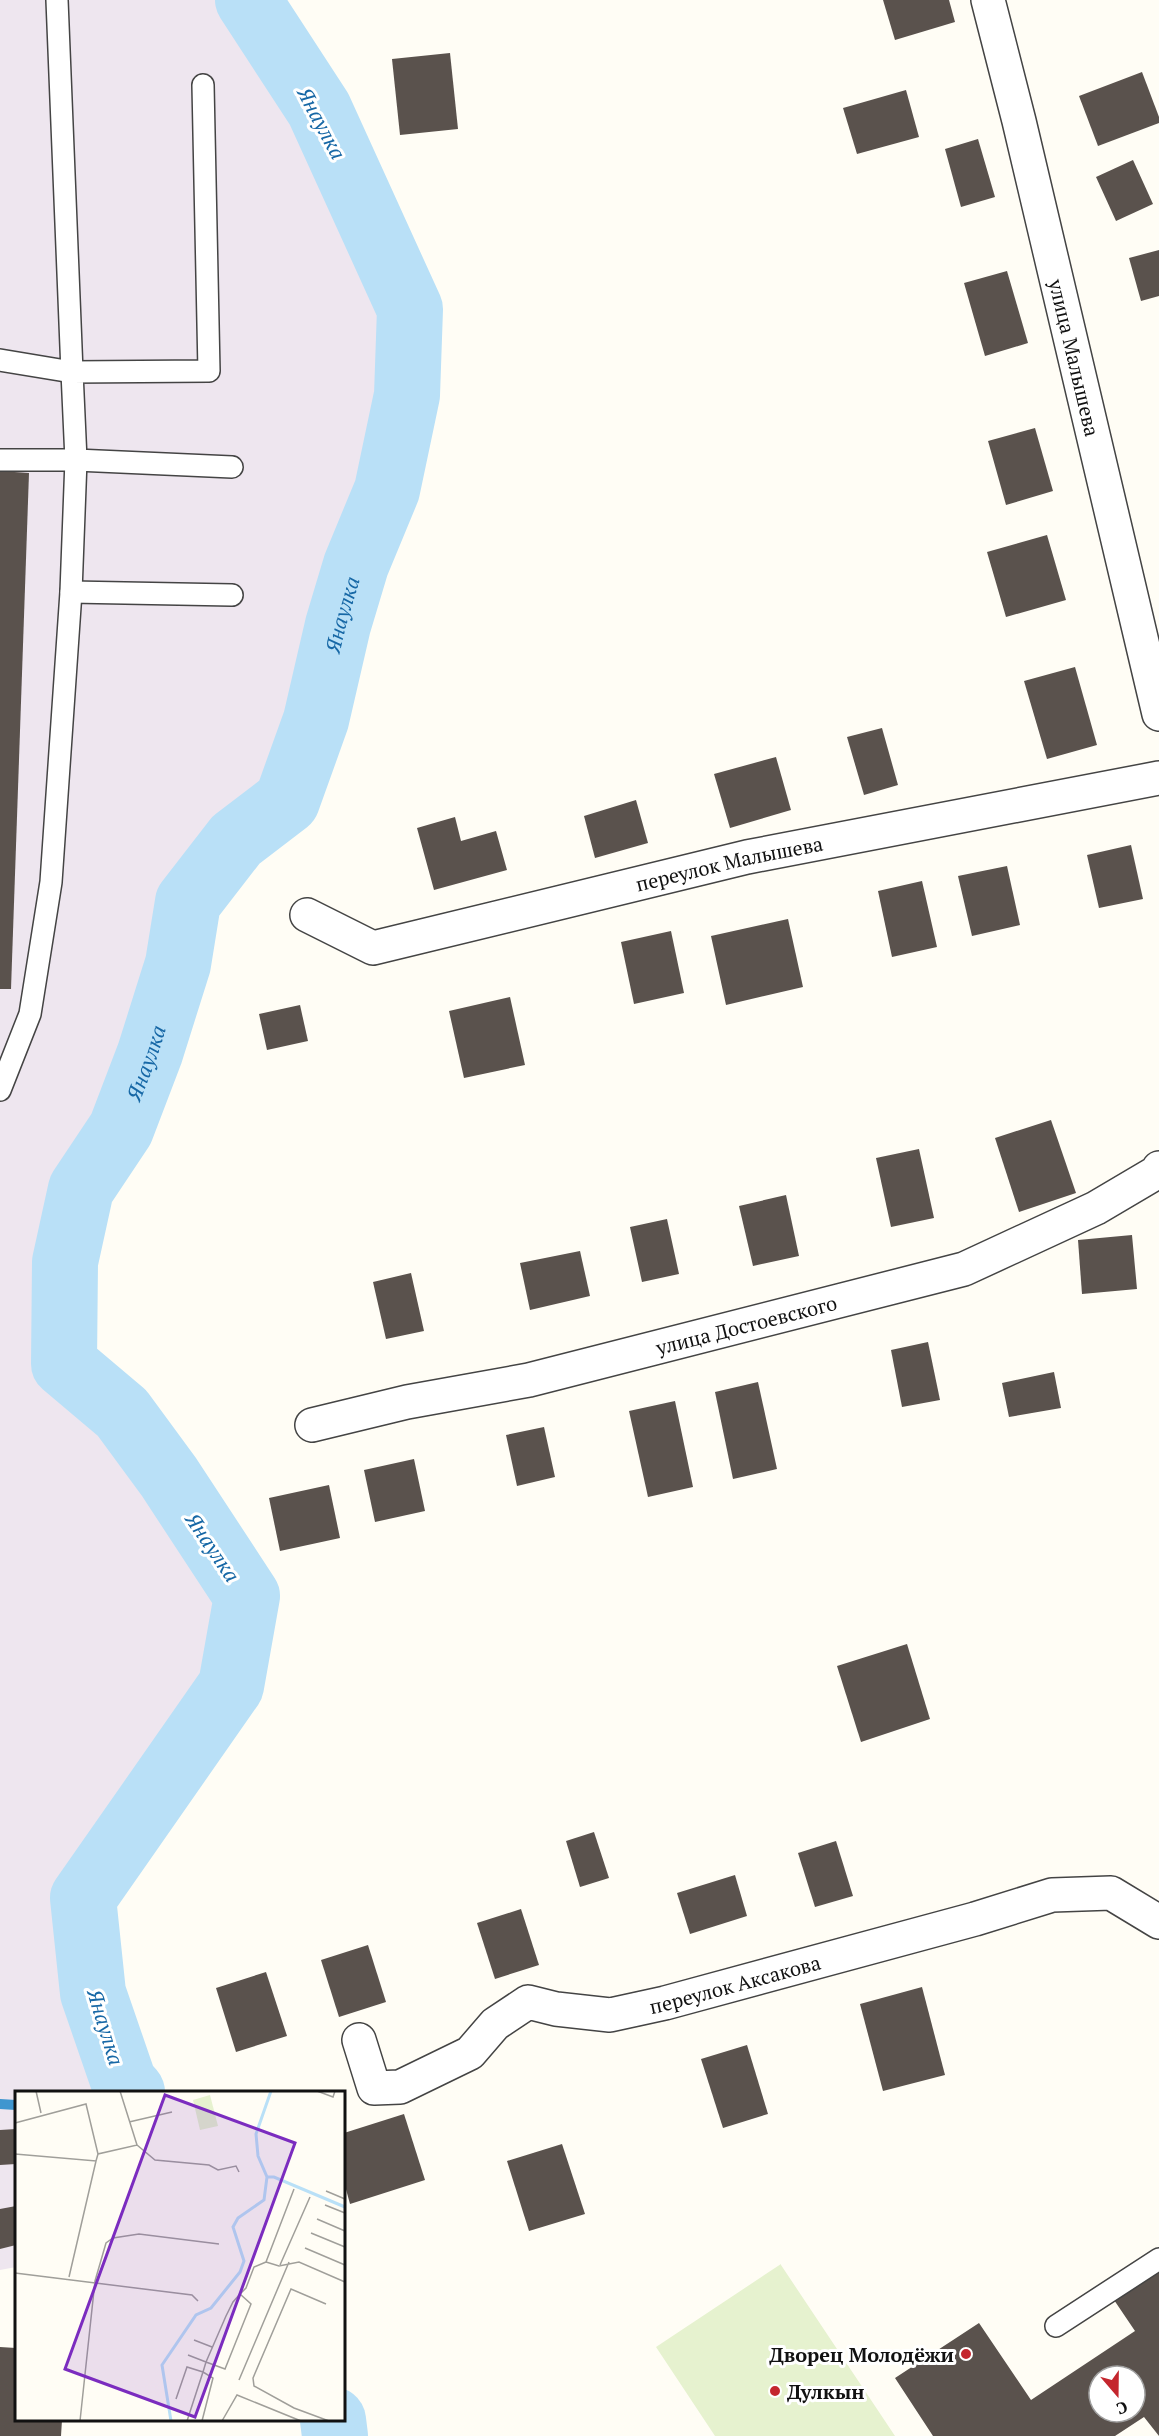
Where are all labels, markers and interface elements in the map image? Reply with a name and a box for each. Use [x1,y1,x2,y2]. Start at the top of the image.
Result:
water label: Янаулка [290,80,353,164]
street label: улица Малышева [1043,275,1106,439]
water label: Янаулка [318,573,366,657]
street label: переулок Малышева [633,829,825,897]
water label: Янаулка [119,1022,172,1106]
street label: улица Достоевского [652,1289,840,1361]
water label: Янаулка [178,1505,246,1587]
street label: переулок Аксакова [647,1948,824,2020]
water label: Янаулка [81,1984,131,2068]
inset map [15,2091,345,2421]
place label: Дворец Молодёжи [769,2341,954,2368]
marker: Дворец Молодёжи [959,2347,973,2361]
north arrow [1087,2364,1147,2424]
place label: Дулкын [787,2378,865,2405]
marker: Дулкын [768,2384,782,2398]
text: С [1113,2396,1131,2420]

